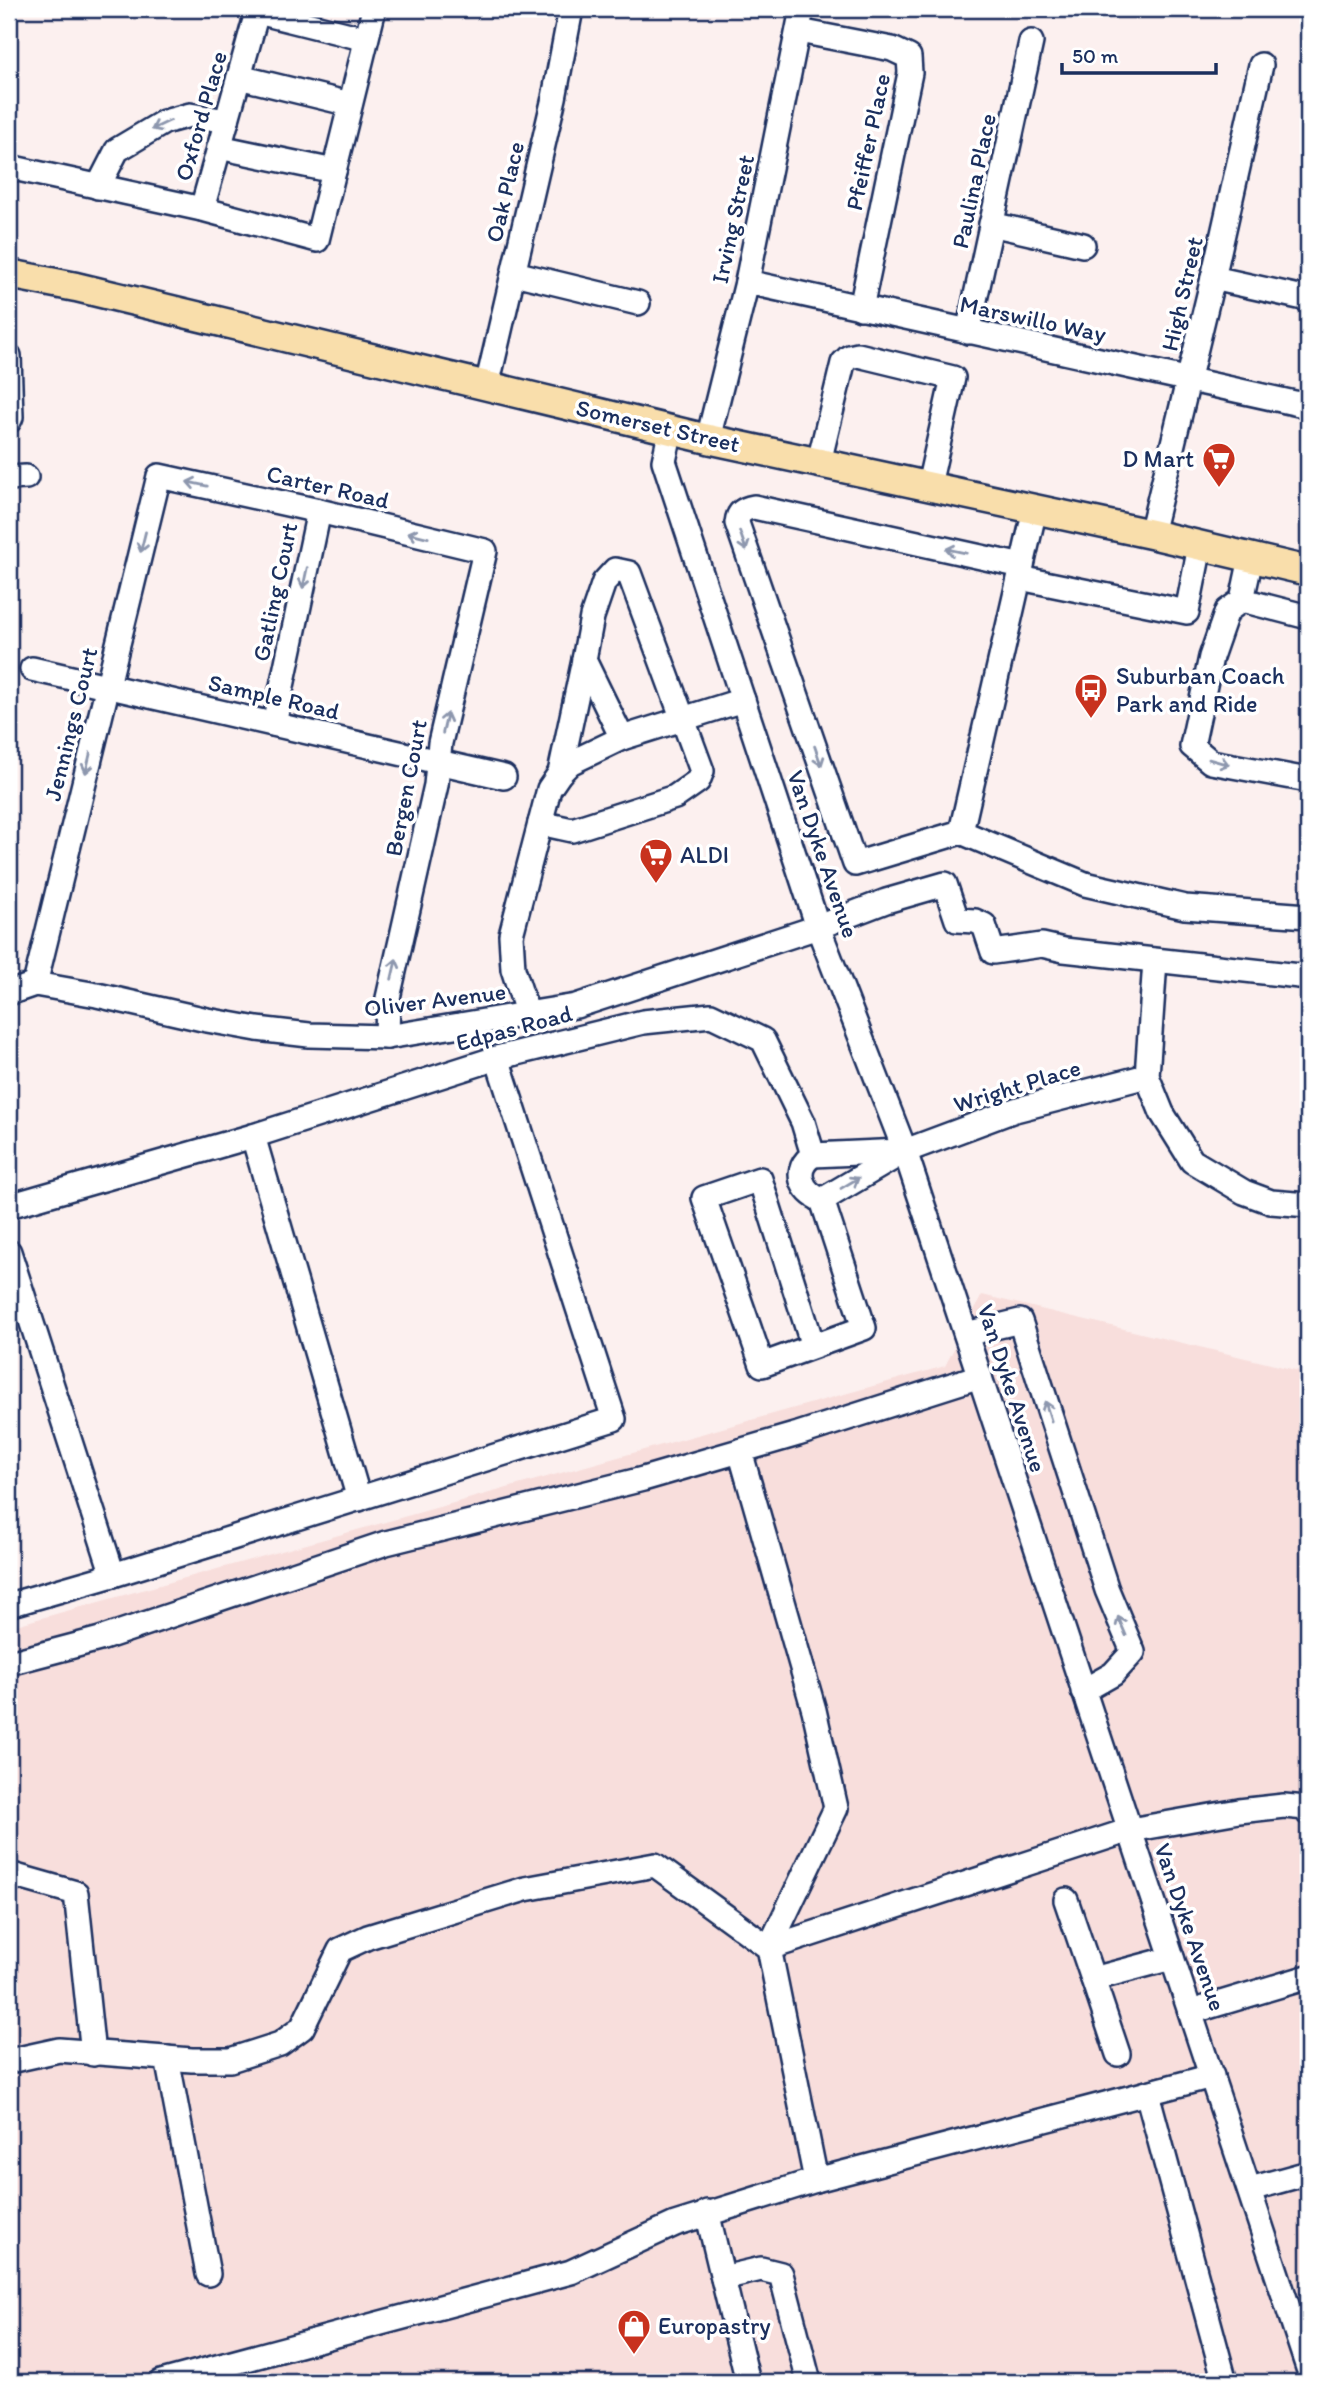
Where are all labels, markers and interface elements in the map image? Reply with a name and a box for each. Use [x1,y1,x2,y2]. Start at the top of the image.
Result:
scale bar [1062,32,1216,76]
text: 50 m [1072,43,1119,68]
street label: Oxford Place [168,48,233,184]
street label: Pfeiffer Place [839,71,896,213]
street label: Paulina Place [945,111,1002,251]
one-way arrow [151,119,172,133]
street label: Oak Place [479,139,530,245]
street label: Irving Street [705,152,760,286]
street label: High Street [1154,234,1209,354]
street label: Marswillo Way [957,289,1109,348]
street label: Somerset Street [573,393,743,458]
supermarket icon: D Mart [1200,440,1238,489]
place label: D Mart [1122,444,1194,473]
street label: Carter Road [264,458,392,515]
one-way arrow [186,477,209,490]
street label: Gatling Court [246,520,303,664]
one-way arrow [408,528,430,541]
one-way arrow [738,529,750,551]
one-way arrow [136,530,149,553]
one-way arrow [945,544,968,558]
one-way arrow [297,566,311,589]
street label: Jennings Court [37,644,104,804]
place label: Suburban Coach Park and Ride [1116,661,1285,718]
street label: Sample Road [206,667,343,726]
bus stop icon: Suburban Coach Park and Ride [1072,671,1110,720]
one-way arrow [438,712,452,735]
street label: Bergen Court [378,717,433,859]
one-way arrow [813,744,825,766]
one-way arrow [81,751,94,774]
one-way arrow [1208,756,1230,769]
street label: Van Dyke Avenue [781,766,866,942]
supermarket icon: ALDI [637,836,675,885]
place label: ALDI [680,840,729,869]
one-way arrow [388,958,401,981]
street label: Oliver Avenue [362,976,508,1023]
street label: Edpas Road [452,998,575,1057]
street label: Wright Place [950,1052,1084,1119]
one-way arrow [839,1176,860,1189]
street label: Van Dyke Avenue [972,1300,1053,1476]
one-way arrow [1041,1400,1053,1422]
one-way arrow [1115,1615,1128,1637]
street label: Van Dyke Avenue [1148,1839,1233,2015]
shop icon: Europastry [615,2307,653,2356]
place label: Europastry [658,2311,771,2340]

